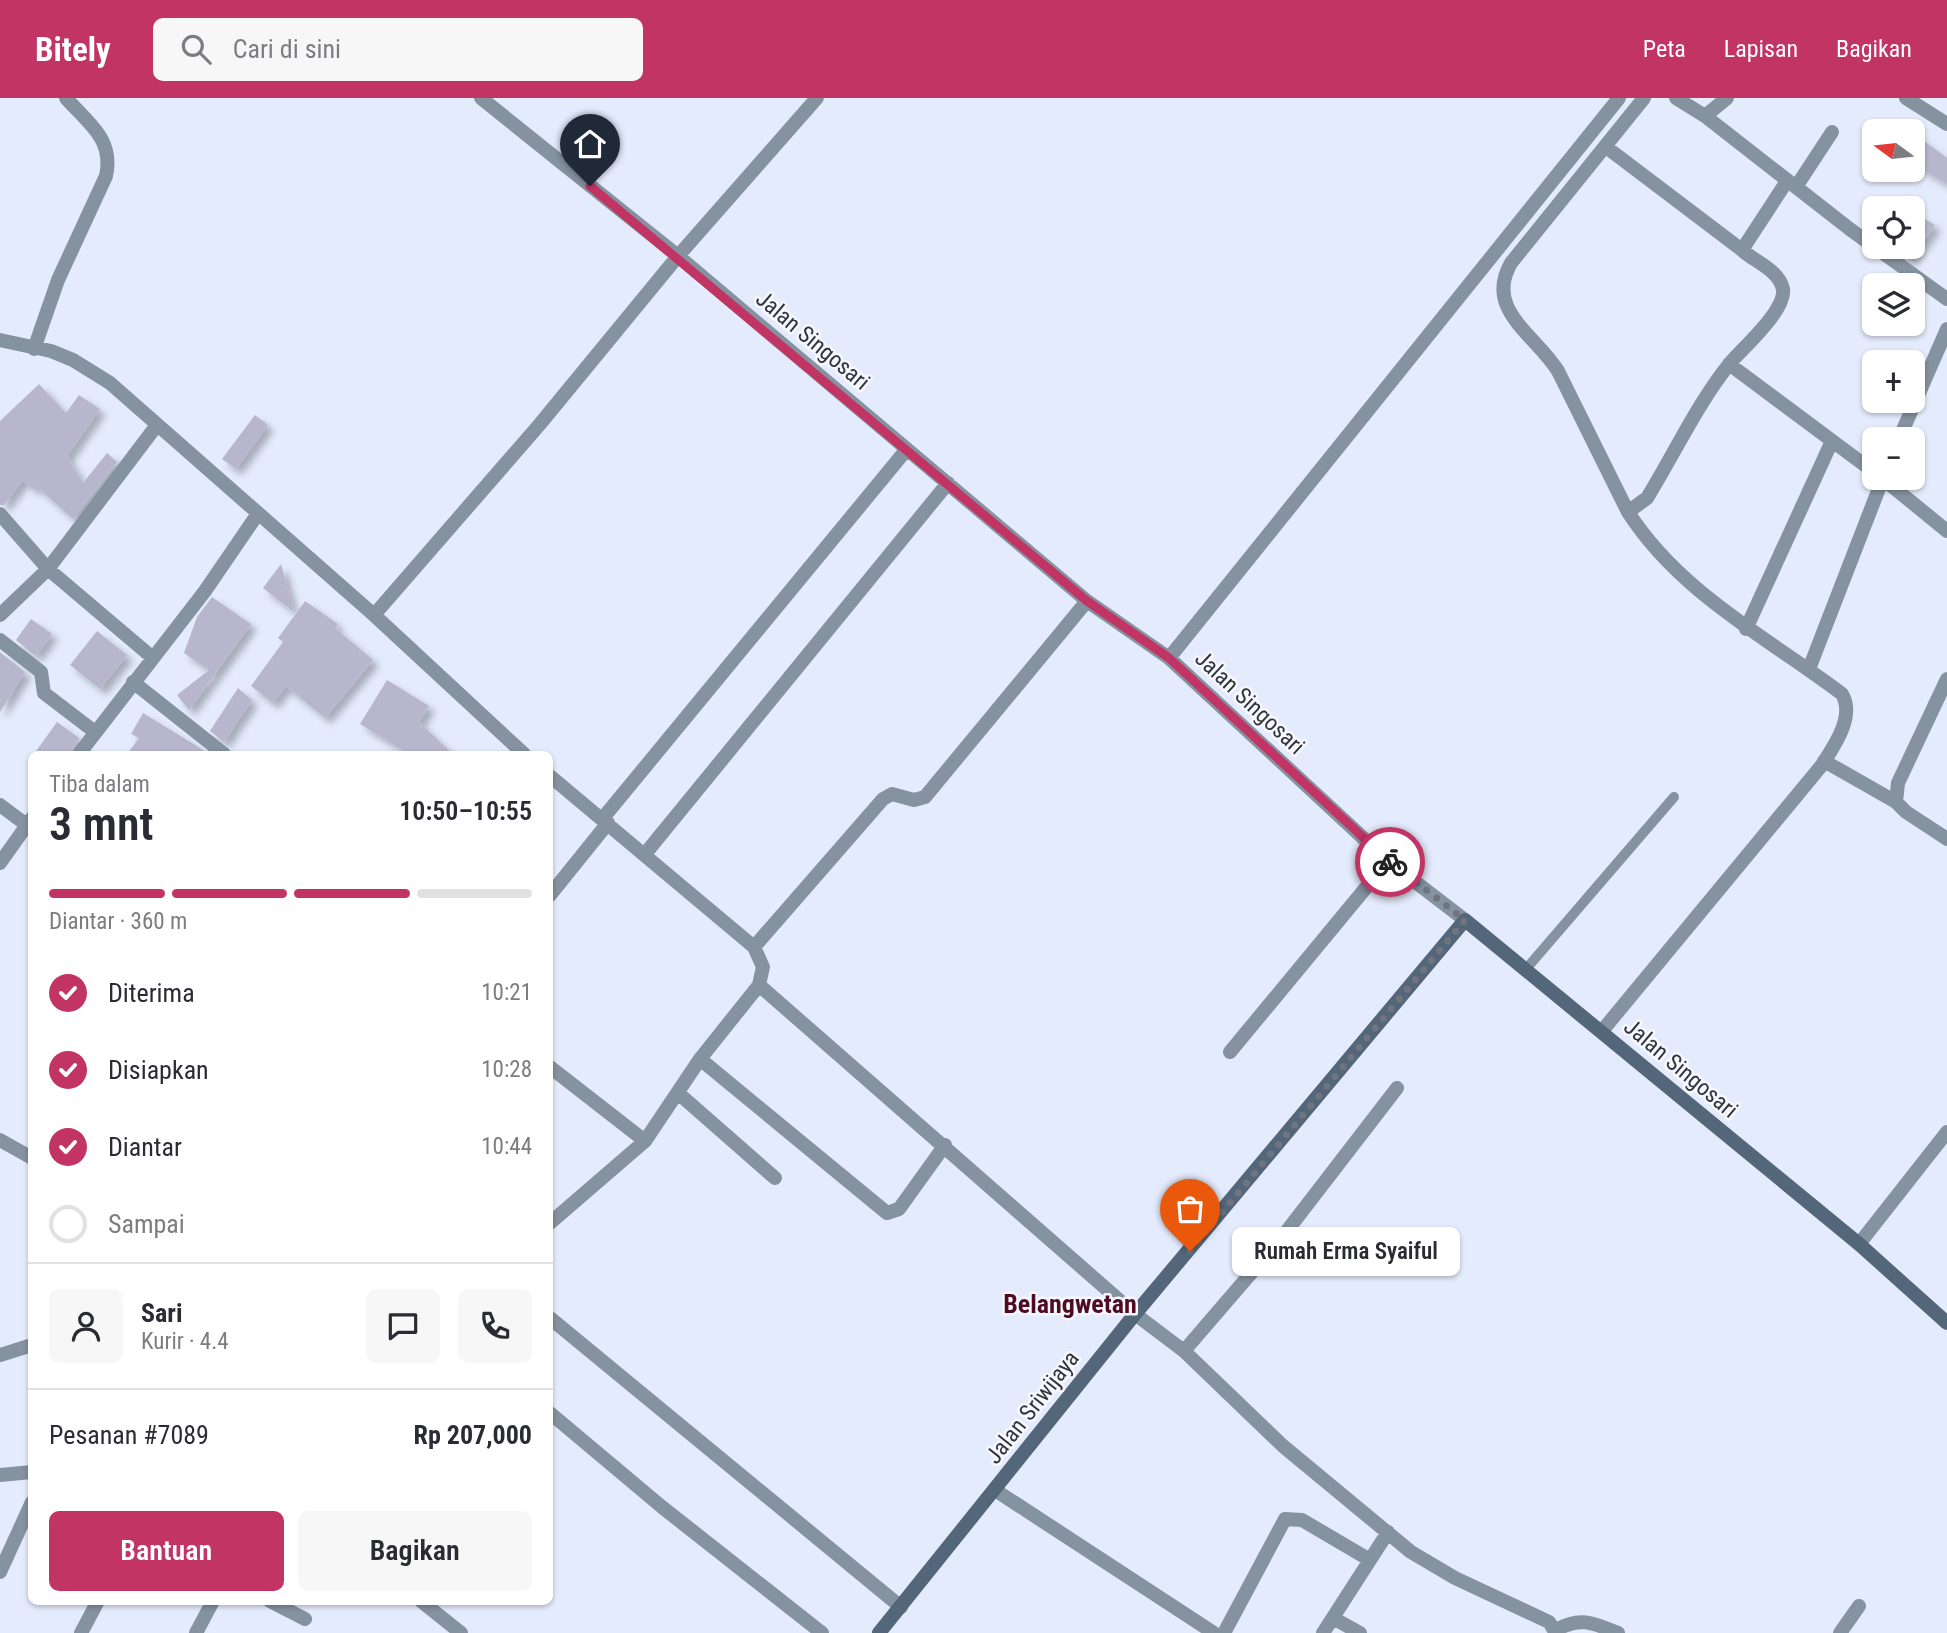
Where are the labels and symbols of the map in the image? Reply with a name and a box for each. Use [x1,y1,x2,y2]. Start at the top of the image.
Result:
pin [560,114,620,186]
north arrow [1862,119,1925,182]
street label: Jalan Singosari [750,285,875,396]
street label: Jalan Singosari [1189,645,1310,760]
courier [1355,827,1425,897]
street label: Jalan Singosari [1618,1013,1743,1124]
pin [1160,1179,1220,1251]
callout: Rumah Erma Syaiful [1232,1226,1460,1276]
district label: Belangwetan [1003,1289,1137,1319]
street label: Jalan Sriwijaya [980,1346,1085,1469]

